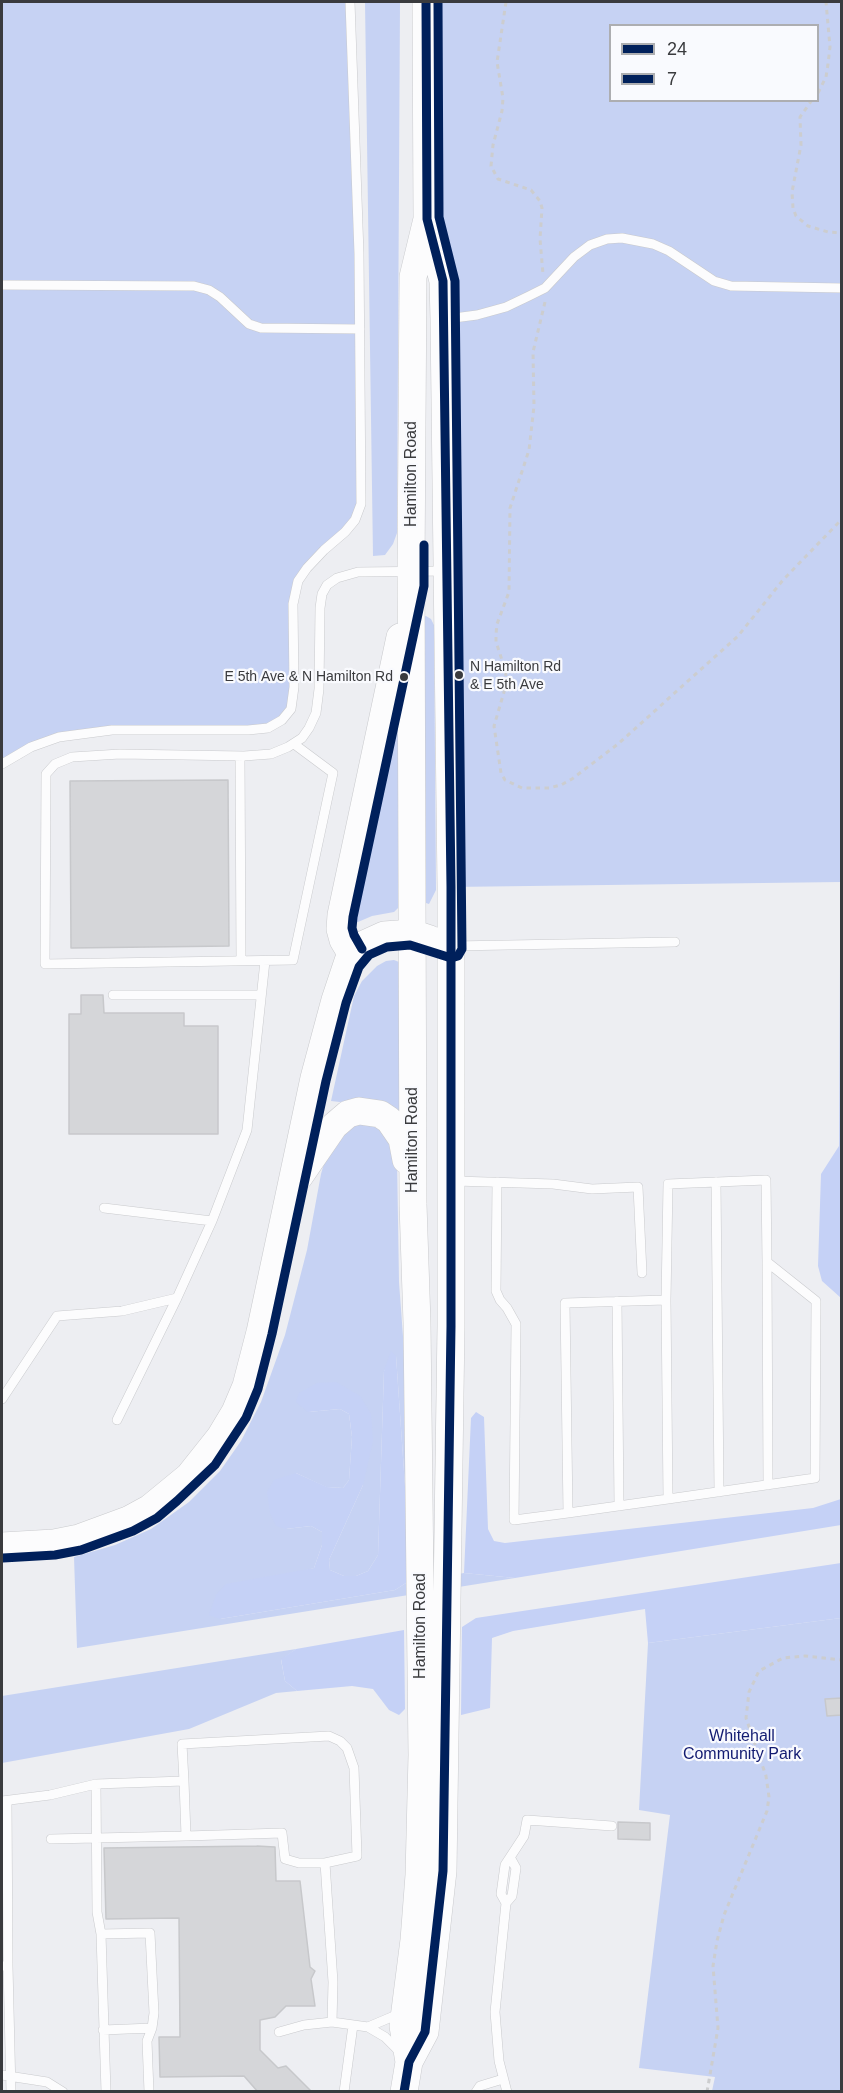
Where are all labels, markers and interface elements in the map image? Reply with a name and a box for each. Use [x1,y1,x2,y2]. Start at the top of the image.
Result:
legend [609,24,819,102]
text: 24 [667,39,687,59]
text: 7 [667,69,677,89]
street label: Hamilton Road [402,421,422,527]
place label: N Hamilton Rd & E 5th Ave [470,659,561,692]
place label: E 5th Ave & N Hamilton Rd [224,669,393,685]
marker: N Hamilton Rd & E 5th Ave [453,669,465,681]
marker: E 5th Ave & N Hamilton Rd [398,671,410,683]
street label: Hamilton Road [403,1087,423,1193]
street label: Hamilton Road [411,1573,431,1679]
park label: Whitehall Community Park [683,1727,801,1765]

